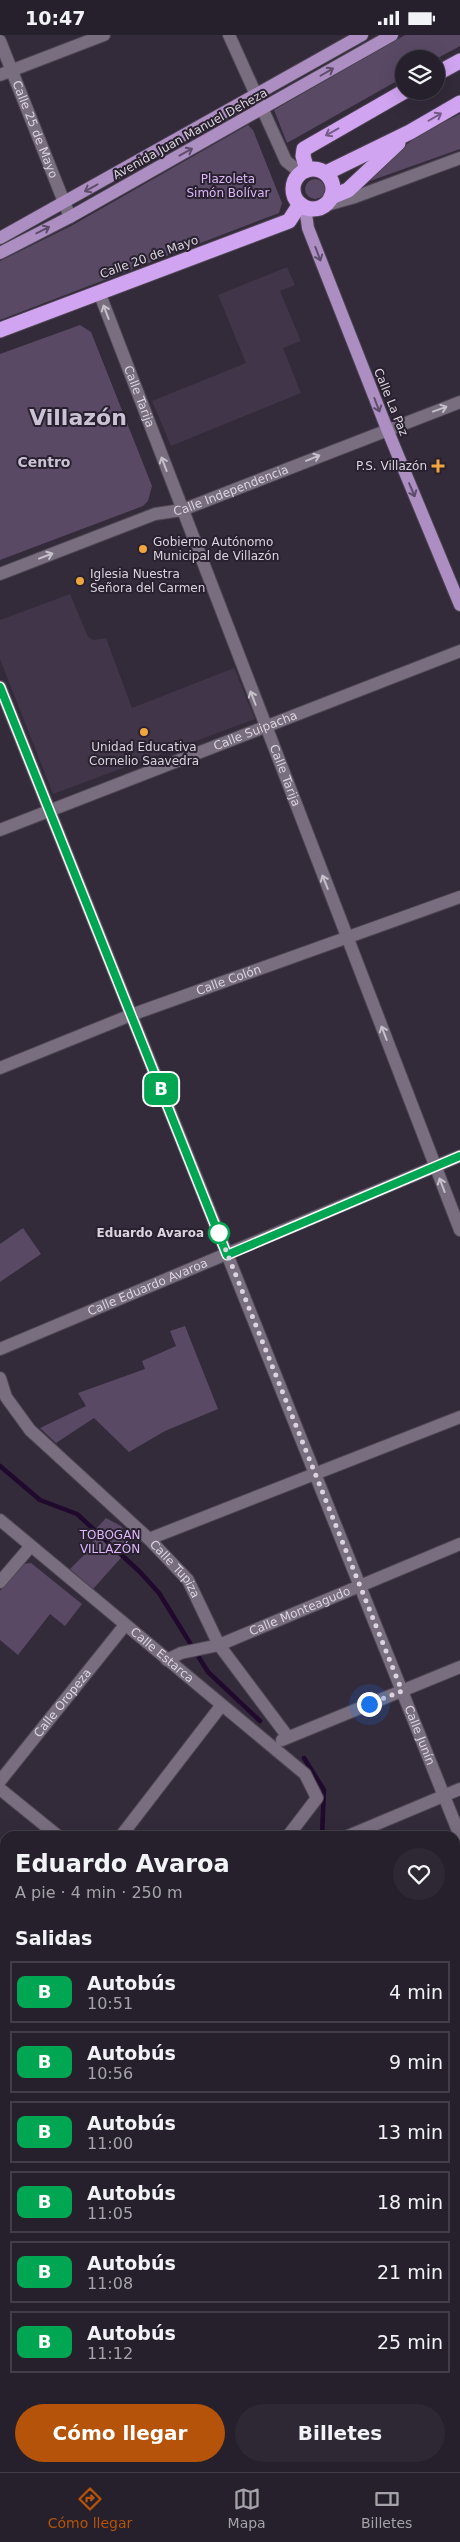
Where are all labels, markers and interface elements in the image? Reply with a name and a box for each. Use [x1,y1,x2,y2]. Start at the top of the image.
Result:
text: 10:47 [25,7,85,29]
map controls [395,50,445,100]
button: layers [395,50,445,100]
one-way arrow [320,67,334,77]
street label: Calle 25 de Mayo [9,78,61,180]
street label: Avenida Juan Manuel Deheza [110,86,270,182]
one-way arrow [427,112,442,122]
one-way arrow [325,128,340,137]
one-way arrow [178,147,193,157]
park label: Plazoleta Simón Bolívar [186,172,270,200]
one-way arrow [85,184,99,194]
one-way arrow [36,225,51,235]
street label: Calle 20 de Mayo [98,233,200,281]
one-way arrow [314,245,323,261]
one-way arrow [101,305,110,320]
street label: Calle Tarija [121,364,157,430]
street label: Calle La Paz [371,366,411,438]
one-way arrow [373,397,382,412]
one-way arrow [431,404,447,413]
district label: Villazón [29,405,127,430]
one-way arrow [304,453,320,462]
district label: Centro [18,454,71,470]
one-way arrow [159,457,168,472]
place label: P.S. Villazón [356,459,427,473]
marker: P.S. Villazón [431,459,445,473]
street label: Calle Independencia [172,462,291,518]
one-way arrow [408,482,417,497]
place label: Gobierno Autónomo Municipal de Villazón [153,535,279,563]
marker: Gobierno Autónomo Municipal de Villazón [137,543,149,555]
one-way arrow [37,551,53,560]
place label: Iglesia Nuestra Señora del Carmen [90,567,205,595]
marker: Iglesia Nuestra Señora del Carmen [74,575,86,587]
one-way arrow [248,691,257,706]
street label: Calle Suipacha [211,708,299,753]
marker: Unidad Educativa Cornelio Saavedra [138,726,150,738]
place label: Unidad Educativa Cornelio Saavedra [89,740,199,768]
street label: Calle Tarija [267,742,303,808]
one-way arrow [320,875,330,890]
street label: Calle Colón [194,962,263,998]
one-way arrow [379,1026,388,1041]
line badge: B [145,1073,177,1105]
text: B [154,1078,168,1099]
one-way arrow [437,1178,446,1193]
marker: Eduardo Avaroa [208,1222,230,1244]
place label: Eduardo Avaroa [97,1226,204,1240]
street label: Calle Eduardo Avaroa [85,1256,210,1318]
park label: TOBOGAN VILLAZÓN [79,1528,140,1556]
street label: Calle Tupiza [147,1537,203,1600]
street label: Calle Monteagudo [247,1584,353,1639]
street label: Calle Estarca [128,1625,197,1685]
street label: Calle Oropeza [31,1666,94,1740]
your location [357,1692,382,1717]
street label: Calle Junín [401,1703,438,1767]
button: heart [393,1848,445,1900]
text: Eduardo Avaroa [15,1850,230,1878]
text: A pie · 4 min · 250 m [15,1883,183,1902]
text: Salidas [15,1927,92,1949]
text: Autobús [87,1972,176,1994]
text: B [38,1981,51,2002]
text: 4 min [389,1981,443,2003]
text: 10:51 [87,1994,133,2013]
text: Autobús [87,2042,176,2064]
text: B [38,2051,51,2072]
text: 9 min [389,2051,443,2073]
text: 10:56 [87,2064,133,2083]
text: Autobús [87,2112,176,2134]
text: B [38,2121,51,2142]
text: 13 min [377,2121,443,2143]
text: 11:00 [87,2134,133,2153]
text: Autobús [87,2182,176,2204]
text: B [38,2191,51,2212]
text: 18 min [377,2191,443,2213]
text: 11:05 [87,2204,133,2223]
text: Autobús [87,2252,176,2274]
text: B [38,2261,51,2282]
text: 21 min [377,2261,443,2283]
text: 11:08 [87,2274,133,2293]
text: Autobús [87,2322,176,2344]
text: B [38,2331,51,2352]
text: 25 min [377,2331,443,2353]
text: 11:12 [87,2344,133,2363]
button: Cómo llegar [15,2404,225,2462]
button: Billetes [235,2404,445,2462]
tab: Cómo llegar [48,2485,132,2531]
tab: Mapa [228,2485,266,2531]
tab: Billetes [361,2485,412,2531]

